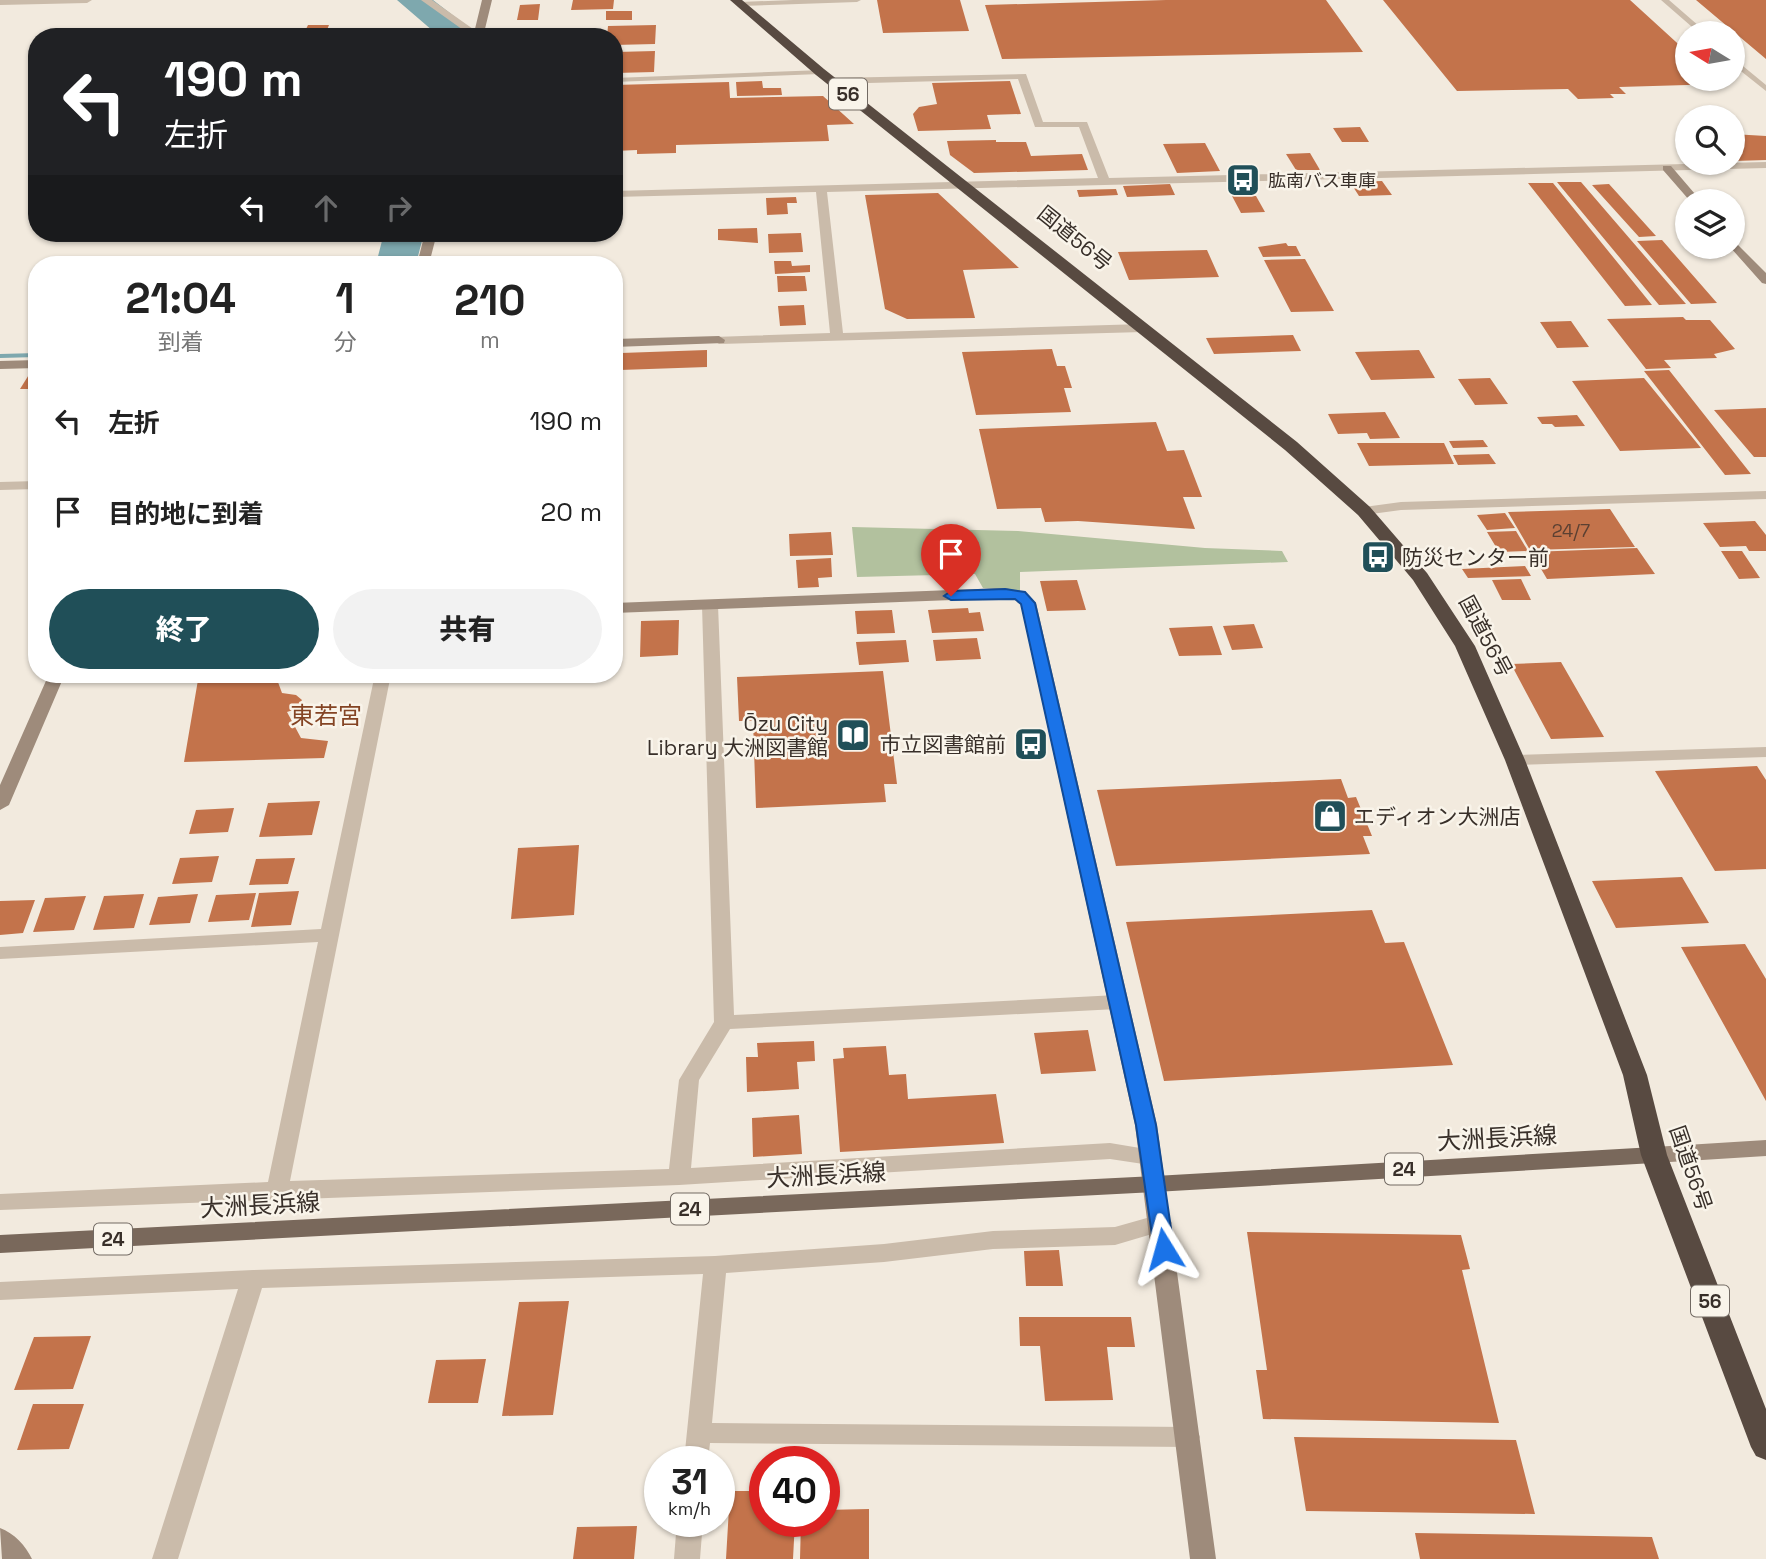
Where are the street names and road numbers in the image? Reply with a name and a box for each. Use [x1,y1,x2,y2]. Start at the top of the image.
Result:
road number: 56 [829,78,867,110]
street label: 国道56号 [1032,200,1118,276]
street label: 国道56号 [1453,591,1519,681]
street label: 大洲長浜線 [1436,1119,1558,1157]
street label: 国道56号 [1664,1122,1718,1214]
road number: 24 [1385,1154,1423,1184]
street label: 大洲長浜線 [765,1156,887,1194]
street label: 大洲長浜線 [199,1186,321,1224]
road number: 24 [671,1194,709,1224]
road number: 24 [94,1224,132,1254]
road number: 56 [1691,1286,1729,1316]

